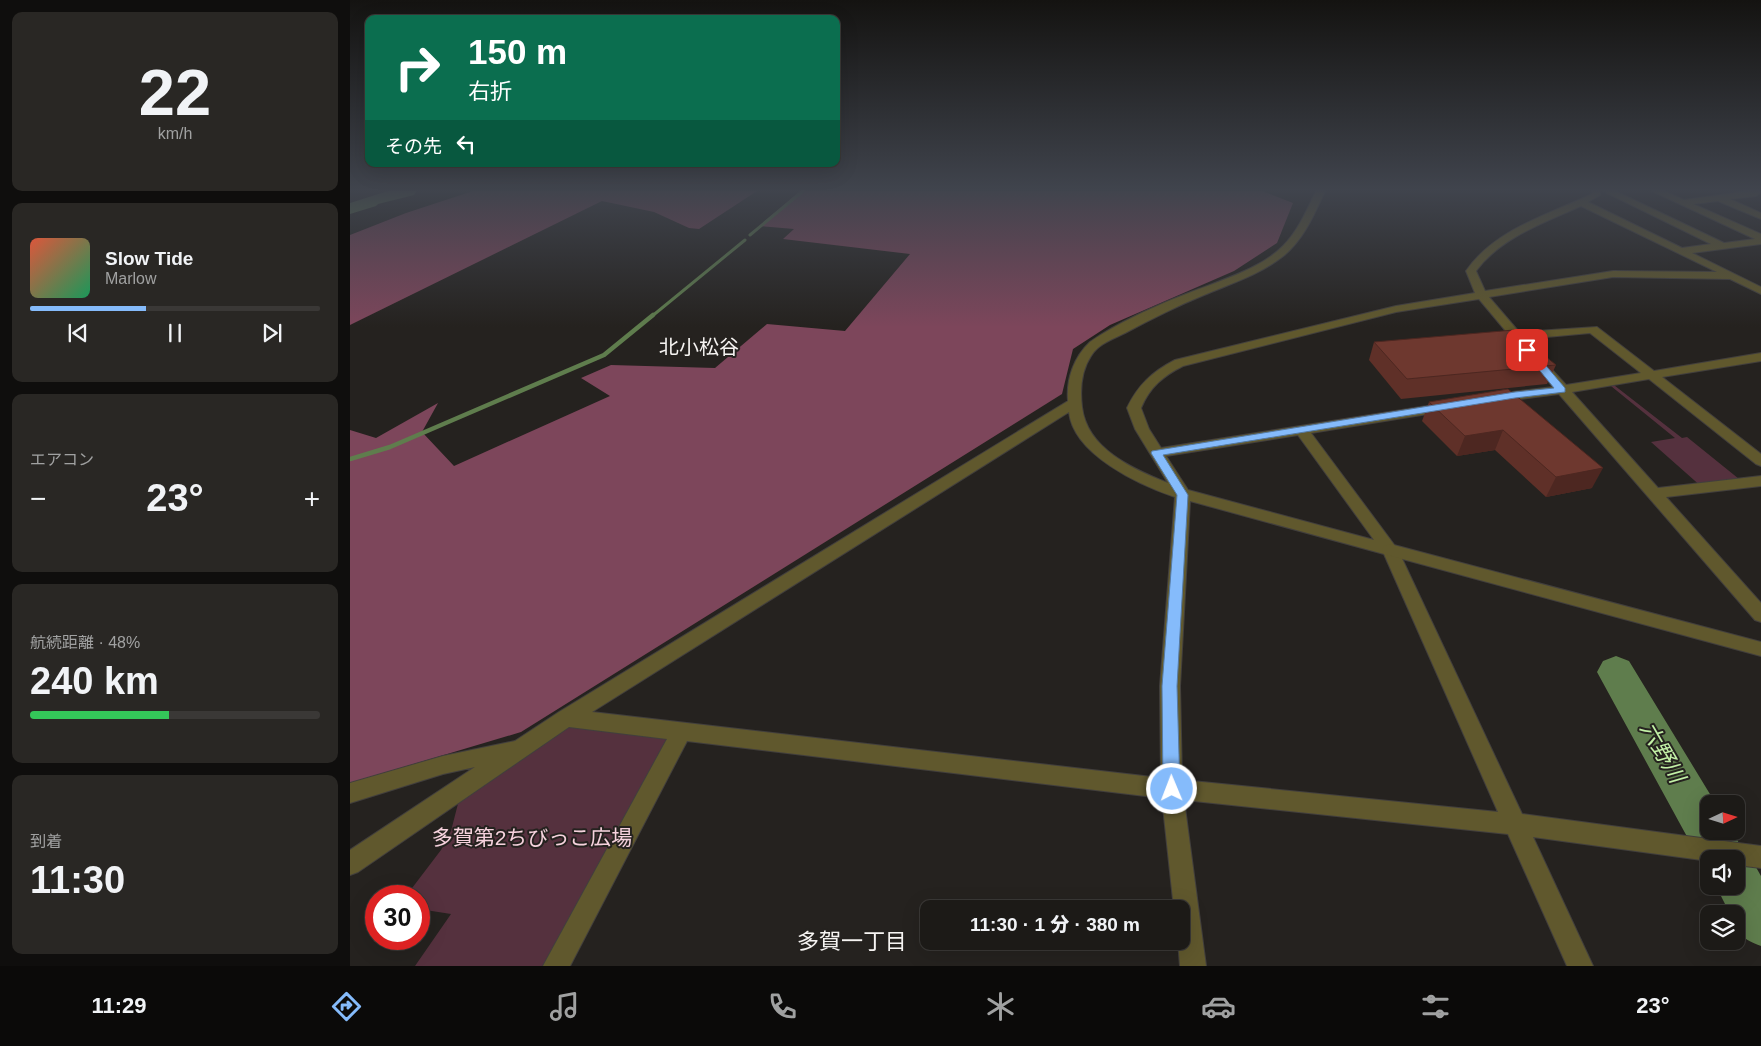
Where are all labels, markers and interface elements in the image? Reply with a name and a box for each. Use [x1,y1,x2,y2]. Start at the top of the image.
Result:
text: 150 m [468,32,567,71]
icon: right [385,35,450,100]
text: 22 [139,56,211,129]
text: 右折 [468,79,512,104]
text: km/h [158,125,192,142]
icon: left [452,130,480,158]
text: その先 [385,136,442,157]
text: Slow Tide [105,248,193,269]
text: Marlow [105,270,157,287]
icon: previous [64,319,92,347]
icon: pause [161,319,189,347]
icon: next [258,319,286,347]
pin [1506,329,1548,371]
district label: 北小松谷 [659,336,739,358]
icon: arrive [1513,336,1541,364]
text: エアコン [30,451,94,468]
text: 23° [146,477,204,519]
text: − [30,483,46,514]
text: + [304,483,320,514]
text: 航続距離 · 48% [30,634,140,651]
text: 240 km [30,660,159,702]
water label: 六野川 [1635,717,1691,789]
position arrow [1145,762,1197,814]
north arrow [1700,795,1745,840]
map controls [1700,795,1745,950]
park label: 多賀第2ちびっこ広場 [432,826,632,849]
text: 到着 [30,833,62,850]
button: sound [1700,850,1745,895]
text: 11:30 [30,859,125,901]
speed limit sign: 30 [365,885,430,950]
button: layers [1700,905,1745,950]
text: 11:30 · 1 分 · 380 m [970,914,1140,935]
district label: 多賀一丁目 [797,929,907,954]
icon: directions [329,989,364,1024]
icon: music [547,989,582,1024]
icon: phone [765,989,800,1024]
icon: climate [983,989,1018,1024]
icon: car [1201,989,1236,1024]
icon: filters [1418,989,1453,1024]
text: 11:29 [91,993,146,1018]
text: 23° [1636,993,1670,1018]

